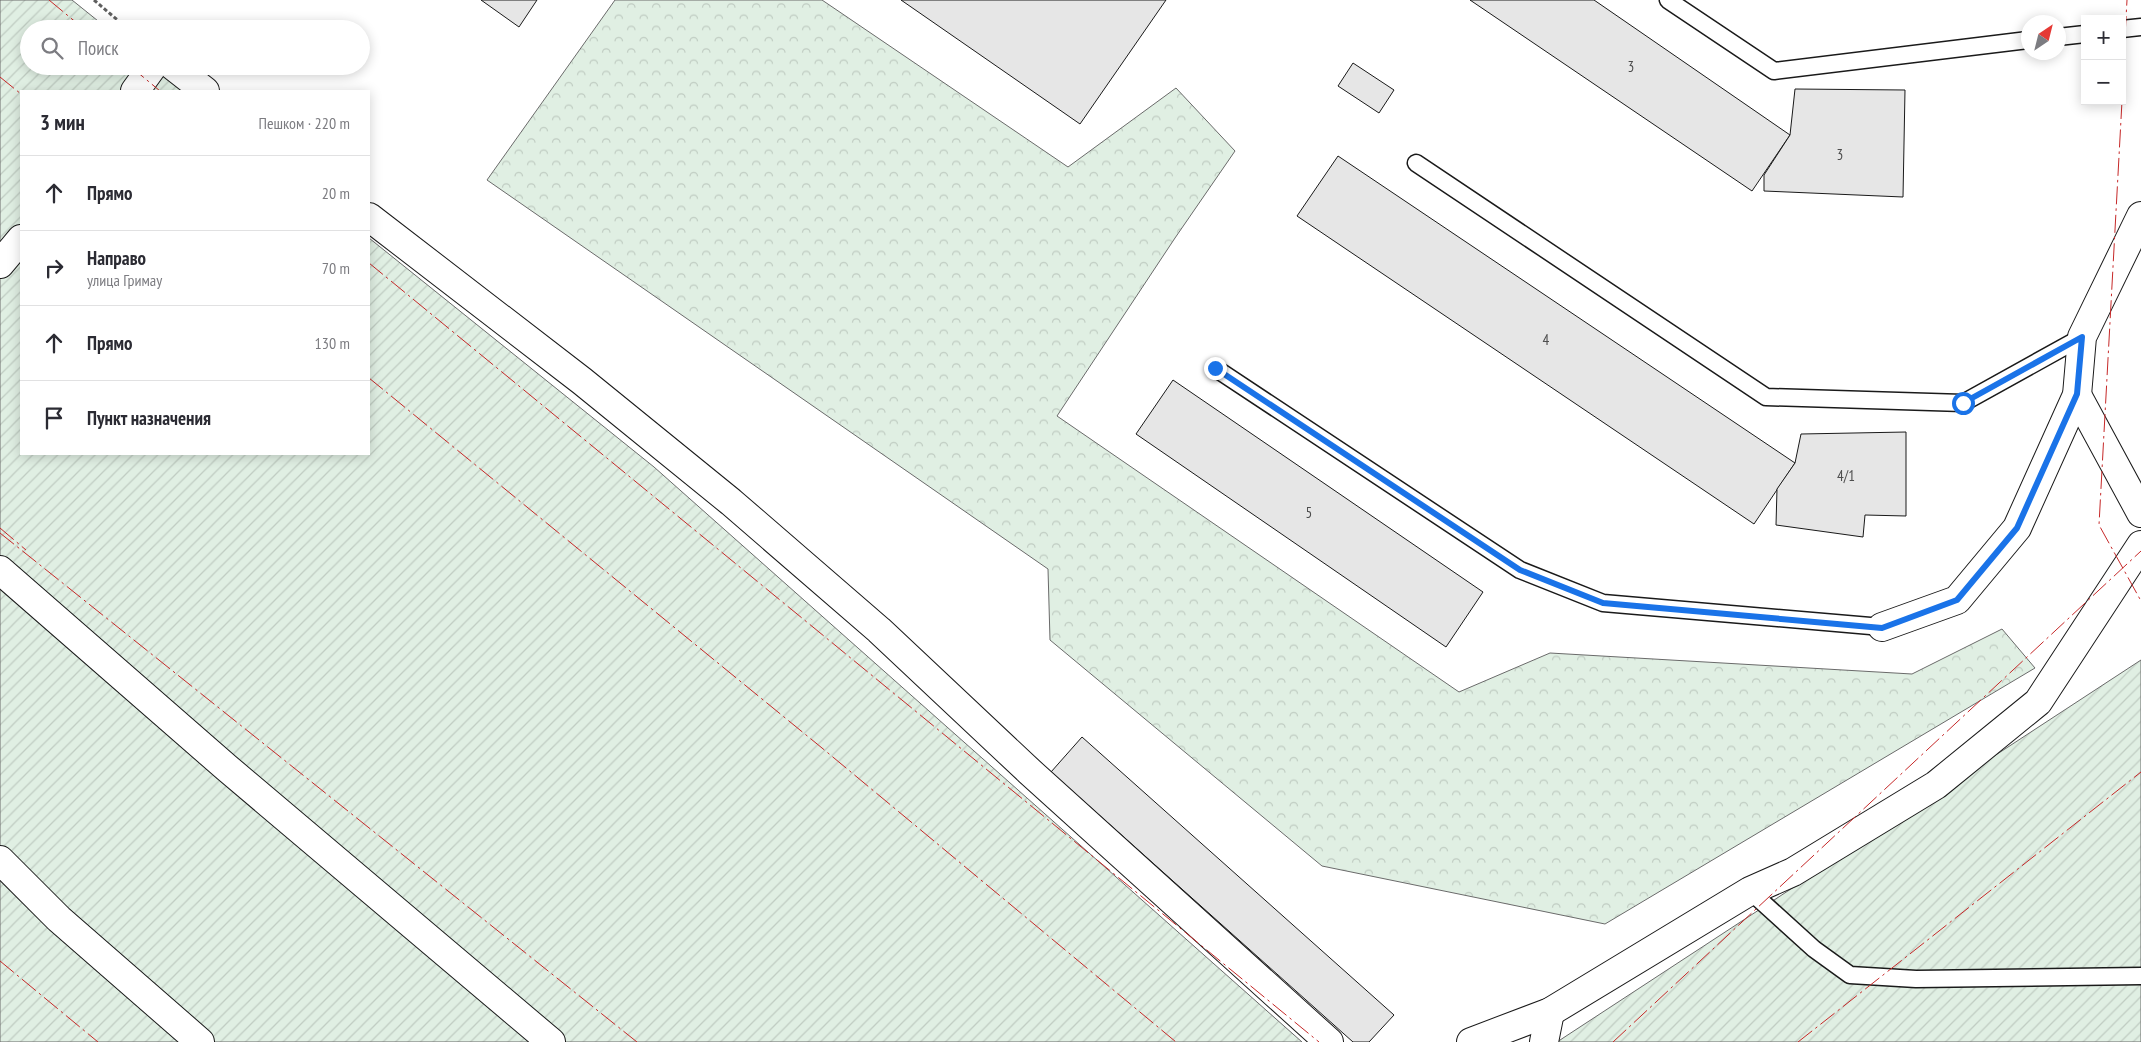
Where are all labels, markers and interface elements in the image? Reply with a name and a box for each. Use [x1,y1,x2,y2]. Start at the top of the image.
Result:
north arrow [2021,15,2066,60]
map controls [2081,15,2126,105]
button: + [2081,15,2126,60]
search box [20,20,370,75]
icon: search [38,34,66,62]
text: Поиск [78,36,119,60]
house number: 3 [1628,57,1634,76]
button: − [2081,60,2126,105]
text: 3 мин [40,109,85,136]
text: Пешком · 220 m [259,113,350,133]
house number: 3 [1837,145,1843,164]
icon: ahead [40,179,68,207]
text: Прямо [87,181,132,205]
text: 20 m [322,183,350,203]
text: Направо [87,246,146,270]
icon: right [40,254,68,282]
text: 70 m [322,258,350,278]
text: улица Гримау [87,270,162,290]
icon: ahead [40,329,68,357]
house number: 4 [1543,330,1550,349]
text: Прямо [87,331,132,355]
text: 130 m [315,333,350,353]
route end [1204,357,1227,380]
route start [1952,392,1975,415]
icon: arrive [40,404,68,432]
text: Пункт назначения [87,406,211,430]
house number: 4/1 [1837,466,1855,485]
house number: 5 [1306,503,1312,522]

